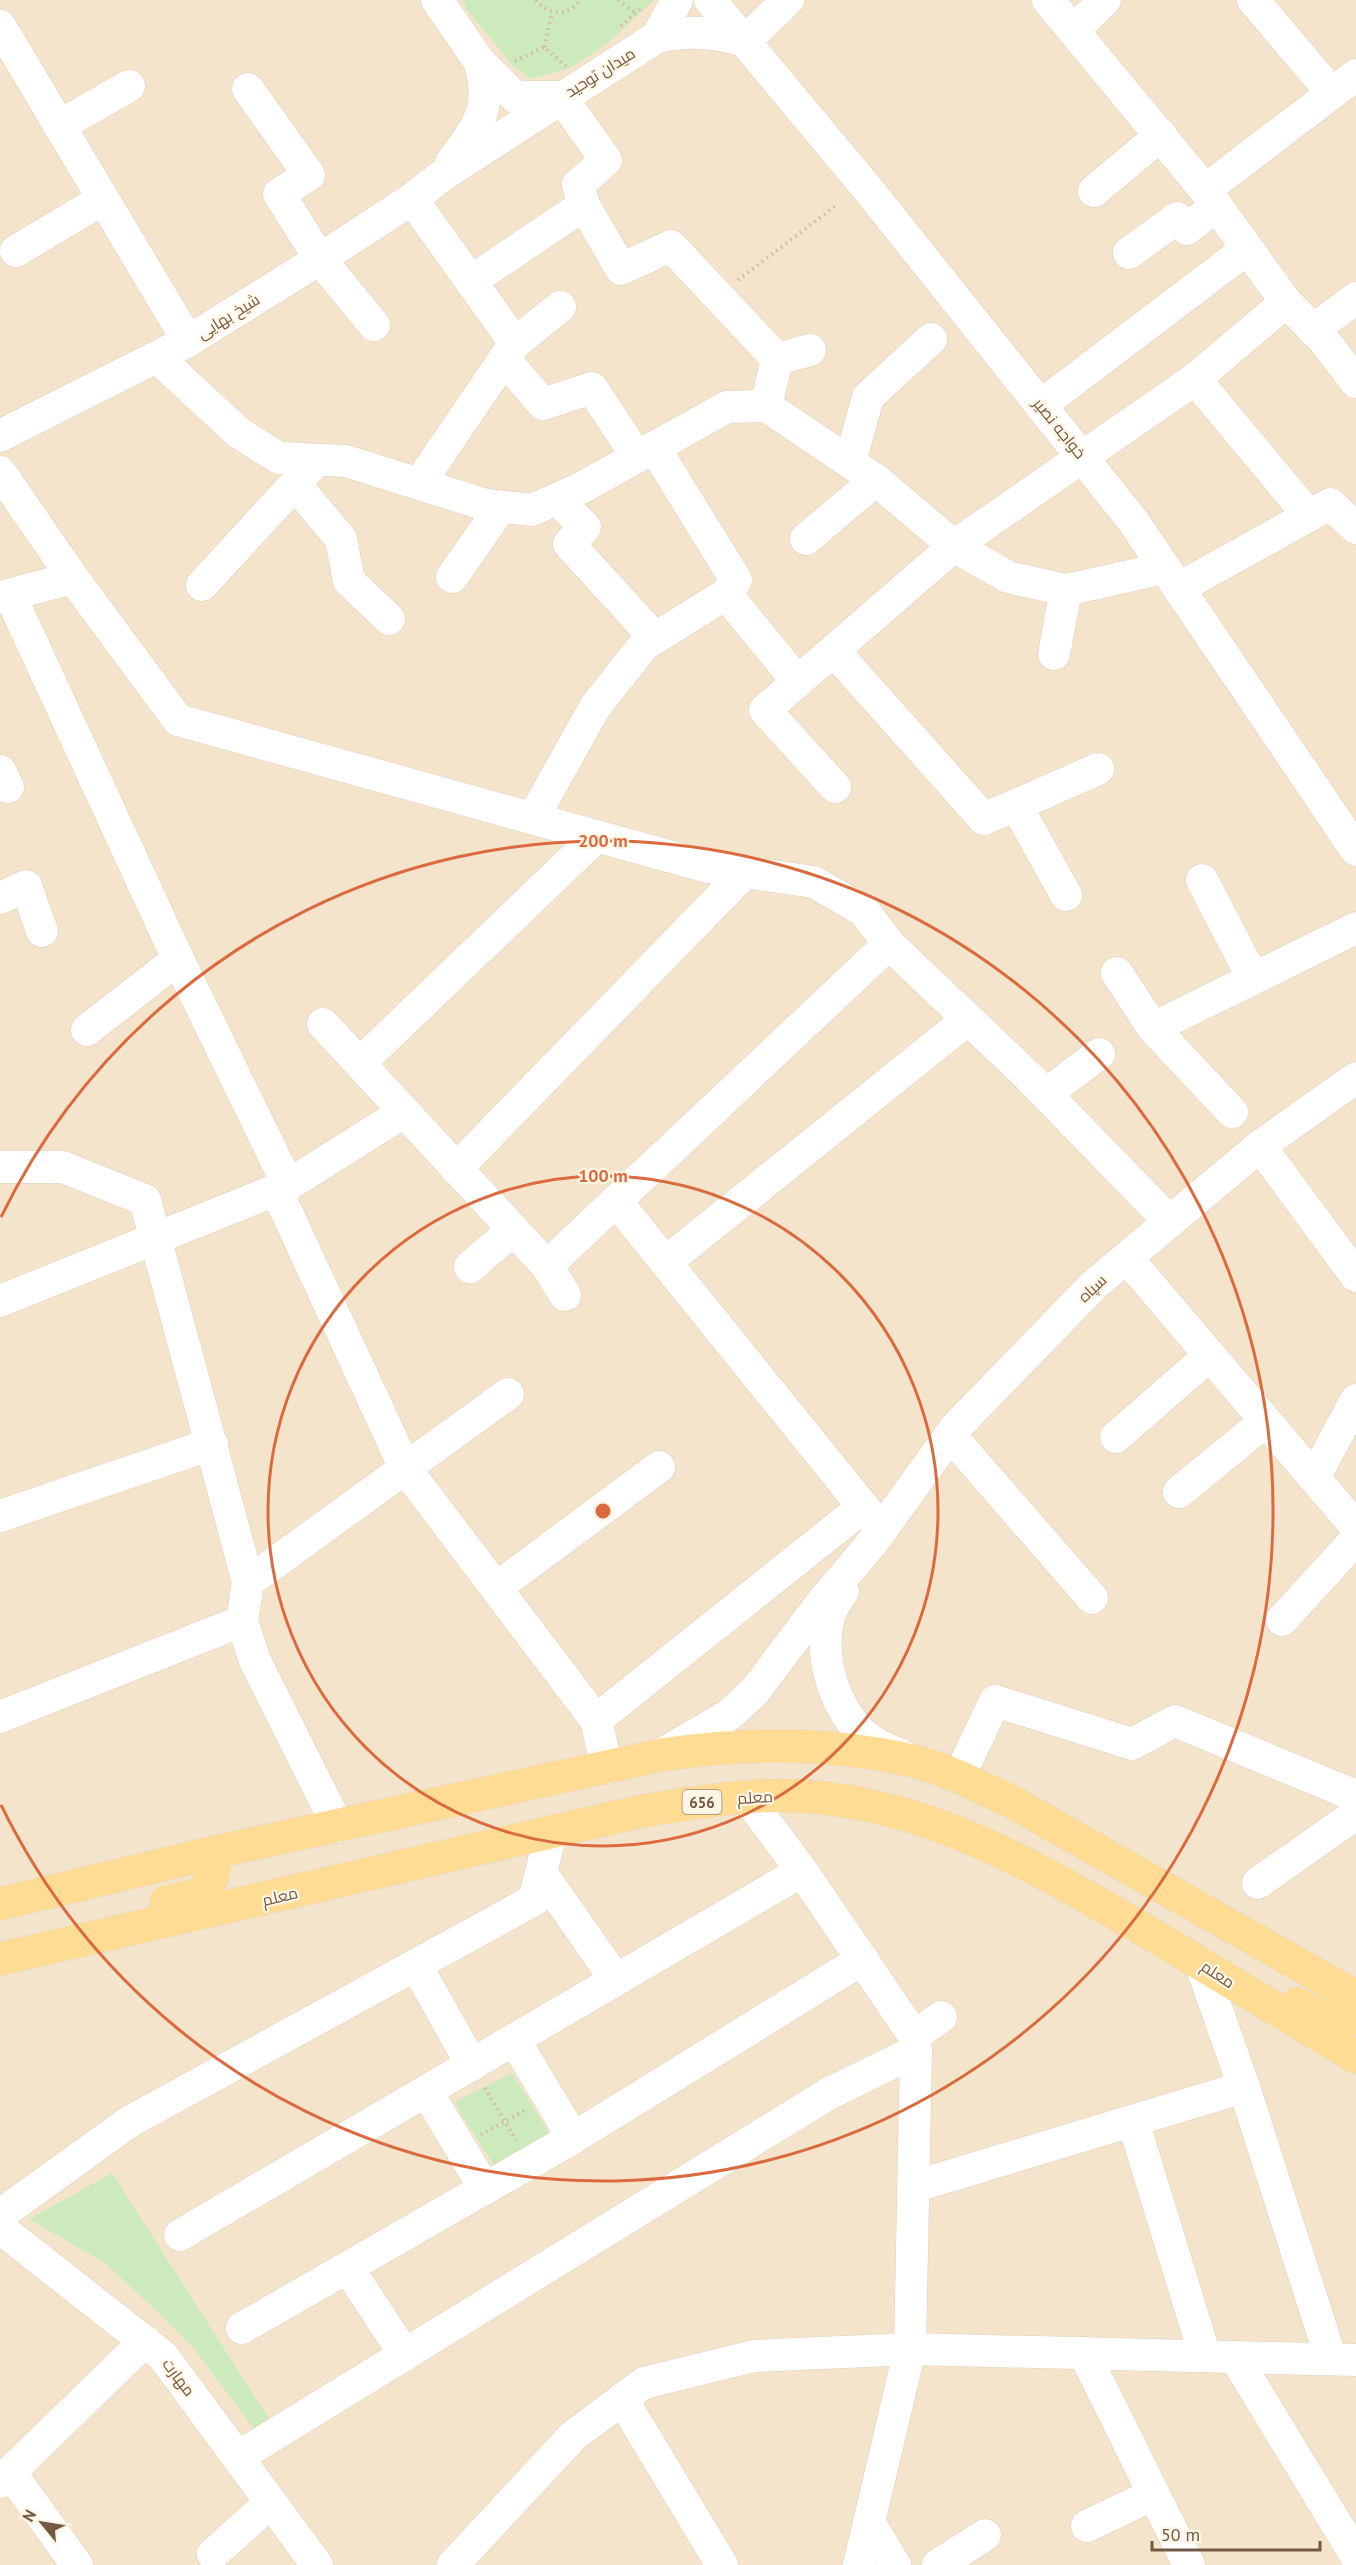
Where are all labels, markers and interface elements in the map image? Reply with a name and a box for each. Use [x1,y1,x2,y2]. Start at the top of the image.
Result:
street label: میدان توحید [561,43,639,102]
street label: شیخ بهایی [193,289,264,345]
street label: خواجه نصیر [1029,393,1091,462]
text: 200 m [578,829,628,852]
text: 100 m [578,1164,628,1187]
street label: سپاه [1073,1270,1111,1307]
centre of rings [593,1501,613,1521]
street label: معلم [737,1786,774,1810]
road number: 656 [682,1790,722,1814]
street label: معلم [260,1882,300,1912]
street label: معلم [1196,1956,1239,1994]
street label: مهارت [157,2354,200,2401]
north arrow [12,2493,72,2553]
text: N [18,2506,40,2525]
scale bar [1152,2514,1320,2552]
text: 50 m [1161,2523,1200,2546]

